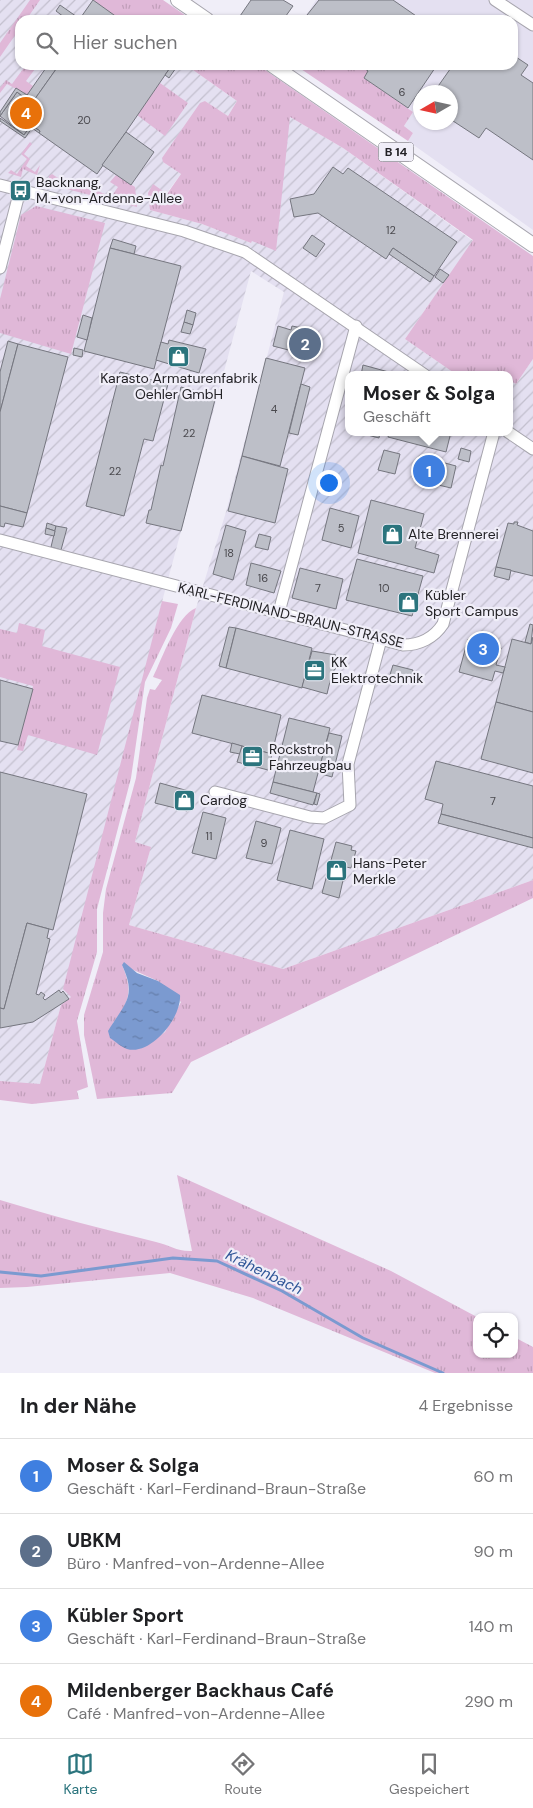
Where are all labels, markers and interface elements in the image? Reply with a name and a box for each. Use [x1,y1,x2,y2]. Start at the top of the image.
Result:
search box [15,15,518,70]
icon: search [33,29,61,57]
text: Hier suchen [73,30,177,55]
house number: 6 [399,85,406,99]
north arrow [413,85,458,130]
pin: 4 [10,94,42,132]
house number: 20 [77,113,91,127]
road number: B 14 [378,142,414,162]
place label: Backnang, M.-von-Ardenne-Allee [36,173,182,207]
bus stop icon: Backnang, M.-von-Ardenne-Allee [8,178,32,202]
house number: 12 [386,223,396,237]
pin: 2 [289,325,321,363]
shop icon: Karasto Armaturenfabrik Oehler GmbH [167,344,191,368]
place label: Karasto Armaturenfabrik Oehler GmbH [100,369,258,403]
popup [345,371,513,436]
text: Moser & Solga [363,381,495,406]
house number: 4 [271,402,278,416]
text: Geschäft [363,406,431,427]
house number: 22 [183,426,195,440]
pin: 1 [413,452,445,490]
house number: 22 [109,464,121,478]
your location [316,470,342,496]
house number: 5 [338,521,345,535]
shop icon: Alte Brennerei [380,522,404,546]
place label: Alte Brennerei [408,525,499,543]
house number: 18 [224,546,234,560]
house number: 16 [258,571,268,585]
street label: KARL-FERDINAND-BRAUN-STRASSE [176,578,406,652]
house number: 7 [315,581,321,595]
house number: 10 [379,581,389,595]
place label: Kübler Sport Campus [425,586,519,620]
shop icon: Kübler Sport Campus [397,591,421,615]
pin: 3 [467,630,499,668]
place label: KK Elektrotechnik [331,653,423,687]
office icon: KK Elektrotechnik [303,658,327,682]
place label: Rockstroh Fahrzeugbau [269,740,351,774]
office icon: Rockstroh Fahrzeugbau [241,745,265,769]
shop icon: Cardog [172,788,196,812]
place label: Cardog [200,791,247,809]
house number: 7 [490,794,496,808]
house number: 11 [206,829,212,843]
house number: 9 [261,836,268,850]
place label: Hans-Peter Merkle [353,854,427,888]
shop icon: Hans-Peter Merkle [325,859,349,883]
water label: Krähenbach [222,1245,306,1299]
map controls [473,1313,518,1358]
button: locate [473,1313,518,1358]
text: In der Nähe [20,1392,137,1420]
text: 4 Ergebnisse [418,1395,513,1416]
text: Moser & Solga [67,1453,199,1478]
text: 1 [33,1466,39,1487]
text: 60 m [473,1466,513,1487]
text: Geschäft · Karl-Ferdinand-Braun-Straße [67,1478,366,1499]
text: UBKM [67,1528,121,1553]
text: 2 [31,1541,41,1562]
text: 90 m [473,1541,513,1562]
text: Büro · Manfred-von-Ardenne-Allee [67,1553,325,1574]
text: Kübler Sport [67,1603,184,1628]
text: 3 [31,1616,41,1637]
text: 140 m [469,1616,513,1637]
text: Geschäft · Karl-Ferdinand-Braun-Straße [67,1628,366,1649]
text: Mildenberger Backhaus Café [67,1678,334,1703]
text: 4 [31,1691,41,1712]
text: 290 m [464,1691,513,1712]
text: Café · Manfred-von-Ardenne-Allee [67,1703,325,1724]
tab: Karte [64,1750,97,1798]
tab: Route [225,1750,262,1798]
tab: Gespeichert [389,1750,469,1798]

